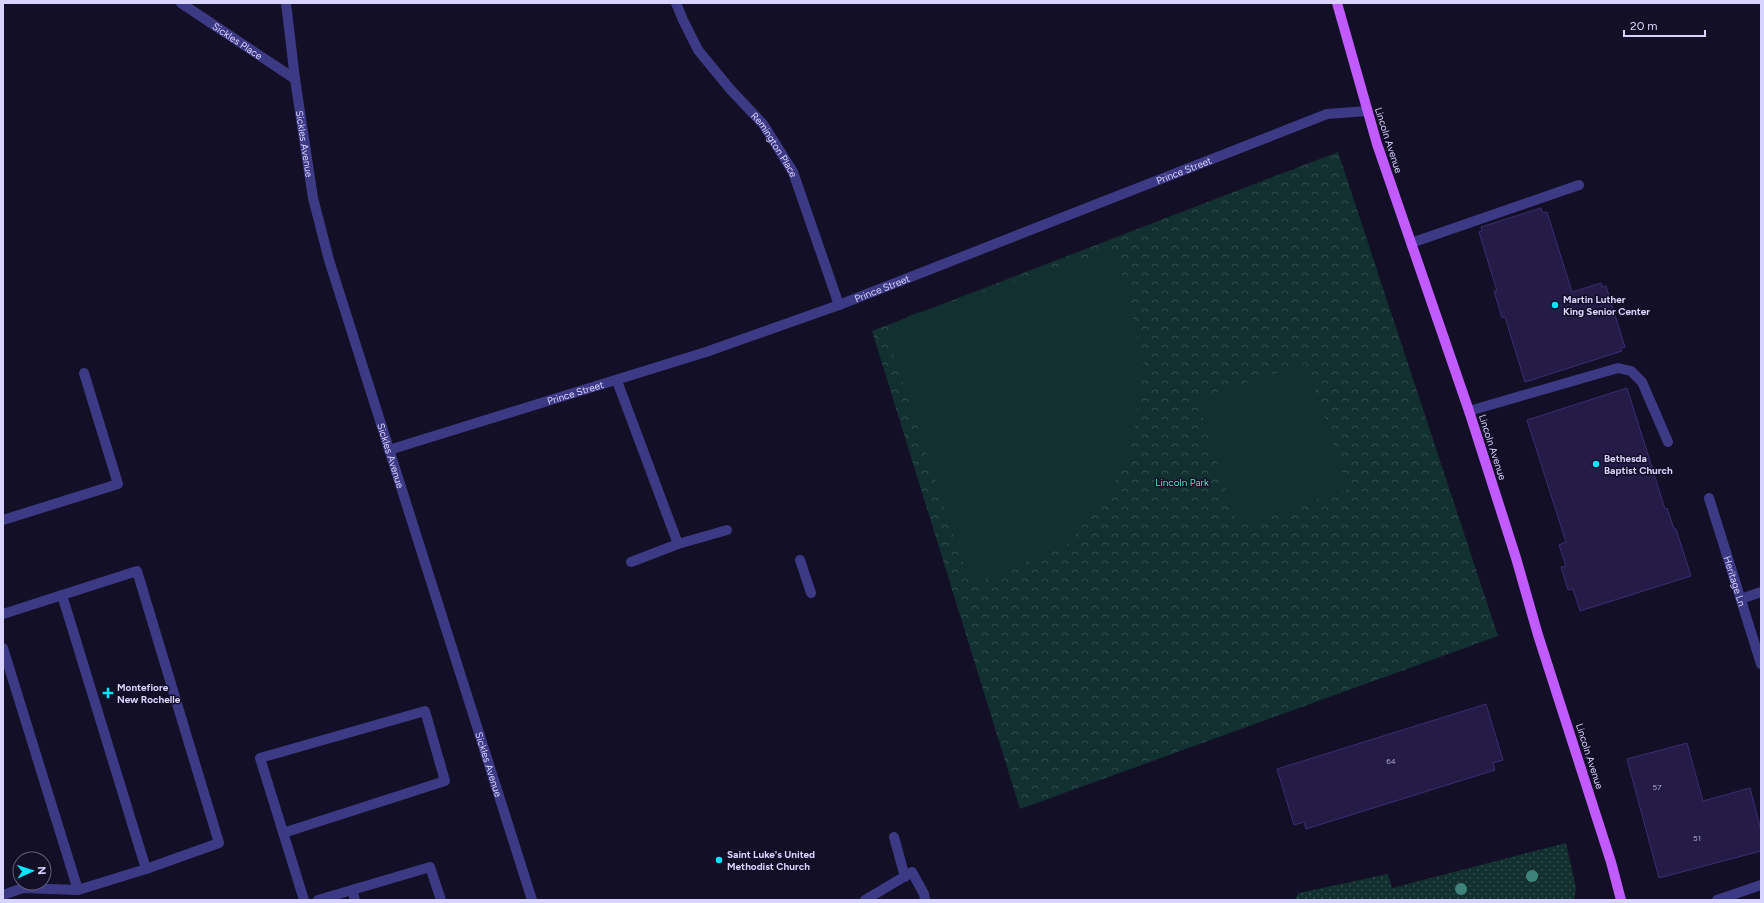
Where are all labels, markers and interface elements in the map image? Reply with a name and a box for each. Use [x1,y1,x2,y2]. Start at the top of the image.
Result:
scale bar [1624,12,1705,38]
text: 20 m [1630,19,1658,33]
street label: Sickles Place [210,20,265,63]
street label: Lincoln Avenue [1372,106,1405,175]
street label: Sickles Avenue [293,109,316,179]
street label: Remington Place [748,109,800,179]
street label: Prince Street [1154,154,1214,187]
street label: Prince Street [853,272,912,305]
place label: Martin Luther King Senior Center [1563,293,1650,318]
marker: Martin Luther King Senior Center [1550,300,1560,310]
street label: Prince Street [546,378,606,408]
street label: Lincoln Avenue [1476,413,1509,482]
street label: Sickles Avenue [374,422,407,490]
place label: Bethesda Baptist Church [1604,452,1673,477]
marker: Bethesda Baptist Church [1591,459,1601,469]
park label: Lincoln Park [1155,476,1209,489]
street label: Heritage Ln [1721,554,1749,608]
place label: Montefiore New Rochelle [117,681,181,706]
marker: Montefiore New Rochelle [102,687,114,699]
street label: Lincoln Avenue [1573,722,1606,791]
street label: Sickles Avenue [472,730,505,799]
house number: 64 [1386,756,1396,766]
house number: 57 [1653,782,1662,792]
house number: 51 [1693,833,1701,843]
place label: Saint Luke's United Methodist Church [727,848,815,873]
north arrow [12,851,52,891]
marker: Saint Luke's United Methodist Church [714,855,724,865]
text: N [35,866,48,875]

